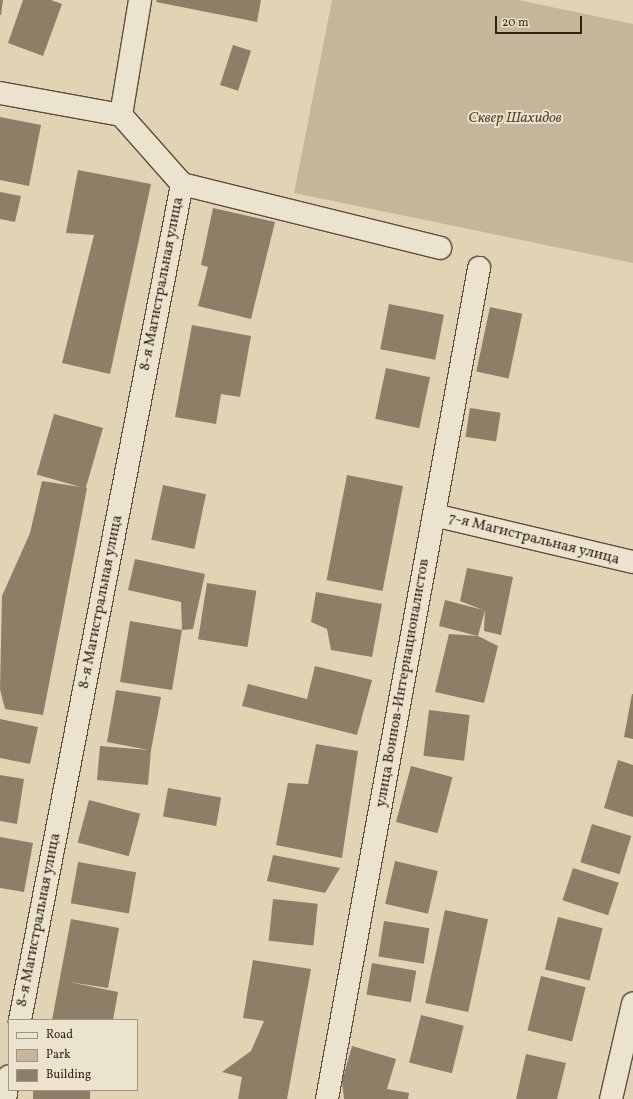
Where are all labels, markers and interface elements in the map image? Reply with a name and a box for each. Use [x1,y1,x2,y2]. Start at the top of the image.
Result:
scale bar [497,8,584,34]
text: 20 m [502,15,529,31]
park label: Сквер Шахидов [468,110,562,128]
street label: 8-я Магистральная улица [136,195,188,373]
street label: 7-я Магистральная улица [446,509,622,569]
street label: 8-я Магистральная улица [75,513,127,691]
street label: улица Воинов-Интернационалистов [372,557,434,809]
street label: 8-я Магистральная улица [13,831,65,1009]
legend [8,1019,138,1091]
text: Road [46,1027,73,1043]
text: Park [46,1047,71,1063]
text: Building [46,1067,91,1083]

